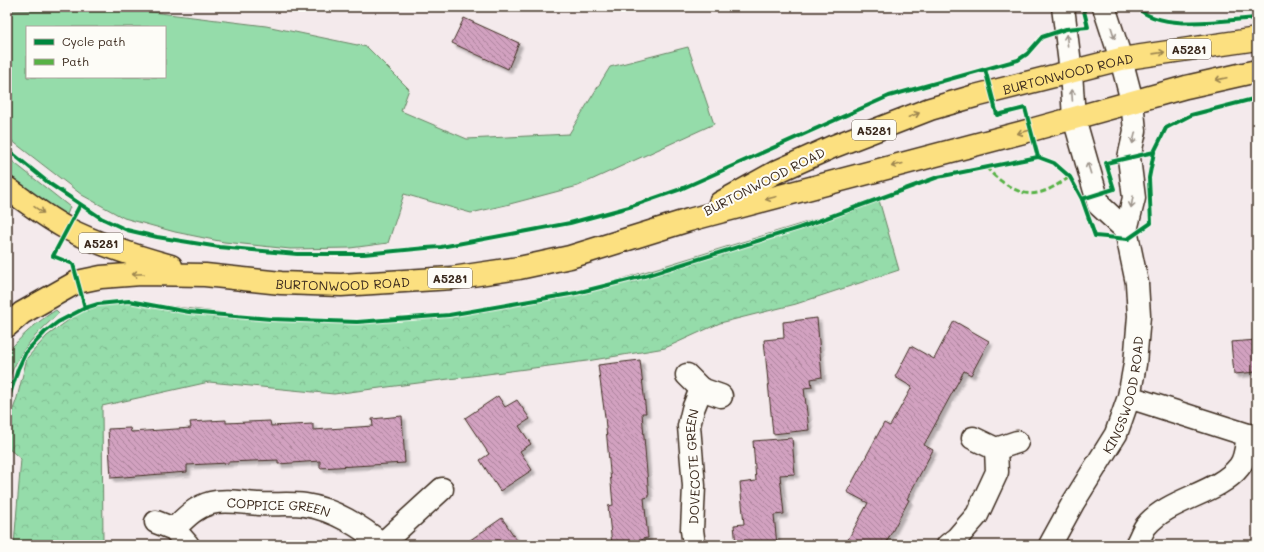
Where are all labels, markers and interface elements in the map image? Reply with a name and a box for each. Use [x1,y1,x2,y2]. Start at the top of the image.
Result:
legend [26,26,166,78]
one-way arrow [1109,27,1117,39]
text: Cycle path [62,33,125,49]
one-way arrow [1063,33,1071,46]
road number: A5281 [1167,39,1211,59]
street label: BURTONWOOD ROAD [1001,49,1134,97]
one-way arrow [1153,49,1166,57]
text: Path [62,53,89,69]
one-way arrow [1215,75,1228,83]
one-way arrow [1069,89,1076,102]
one-way arrow [908,110,920,118]
road number: A5281 [852,120,896,140]
one-way arrow [1016,129,1029,136]
one-way arrow [1129,131,1137,144]
street label: BURTONWOOD ROAD [700,143,828,219]
one-way arrow [891,162,904,169]
one-way arrow [1085,162,1092,175]
one-way arrow [765,195,778,202]
one-way arrow [1128,195,1136,208]
one-way arrow [33,206,44,214]
road number: A5281 [79,233,123,253]
road number: A5281 [428,268,472,288]
one-way arrow [132,270,145,278]
street label: BURTONWOOD ROAD [275,272,410,294]
street label: KINGSWOOD ROAD [1098,335,1146,456]
street label: DOVECOTE GREEN [680,407,703,525]
street label: COPPICE GREEN [226,493,333,520]

